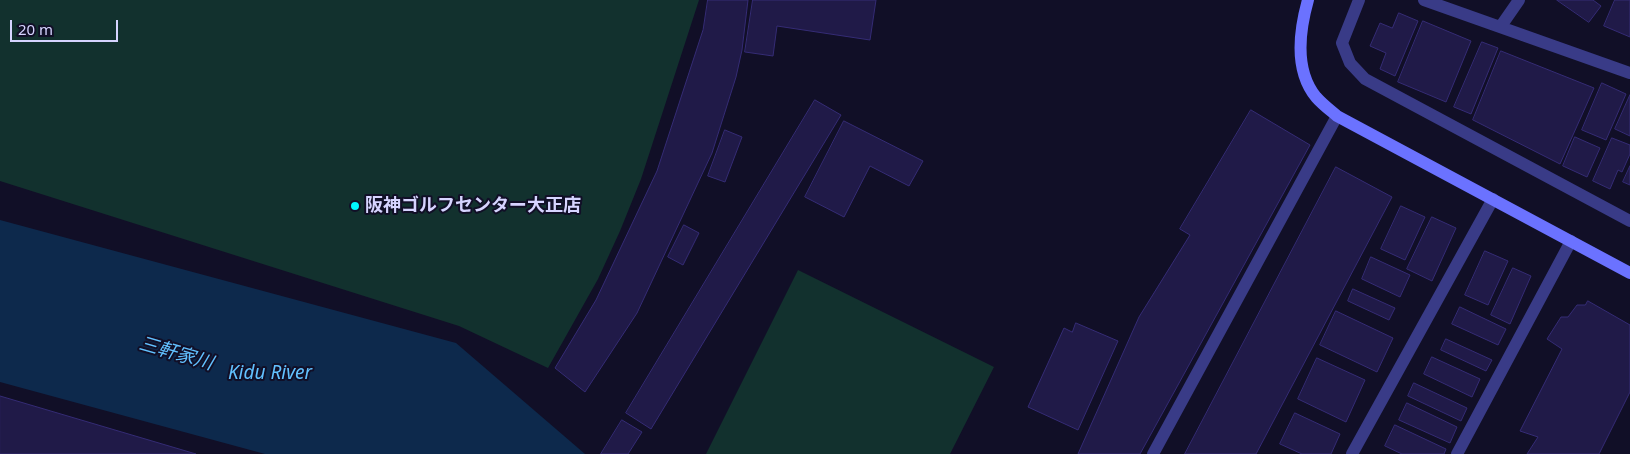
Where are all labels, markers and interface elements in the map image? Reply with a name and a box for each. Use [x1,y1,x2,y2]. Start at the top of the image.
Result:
scale bar [12,10,120,42]
text: 20 m [18,19,53,39]
place label: 阪神ゴルフセンター大正店 [365,195,581,217]
marker: 阪神ゴルフセンター大正店 [349,200,361,212]
water label: 三軒家川 [136,333,216,375]
water label: Kidu River [228,363,312,385]

